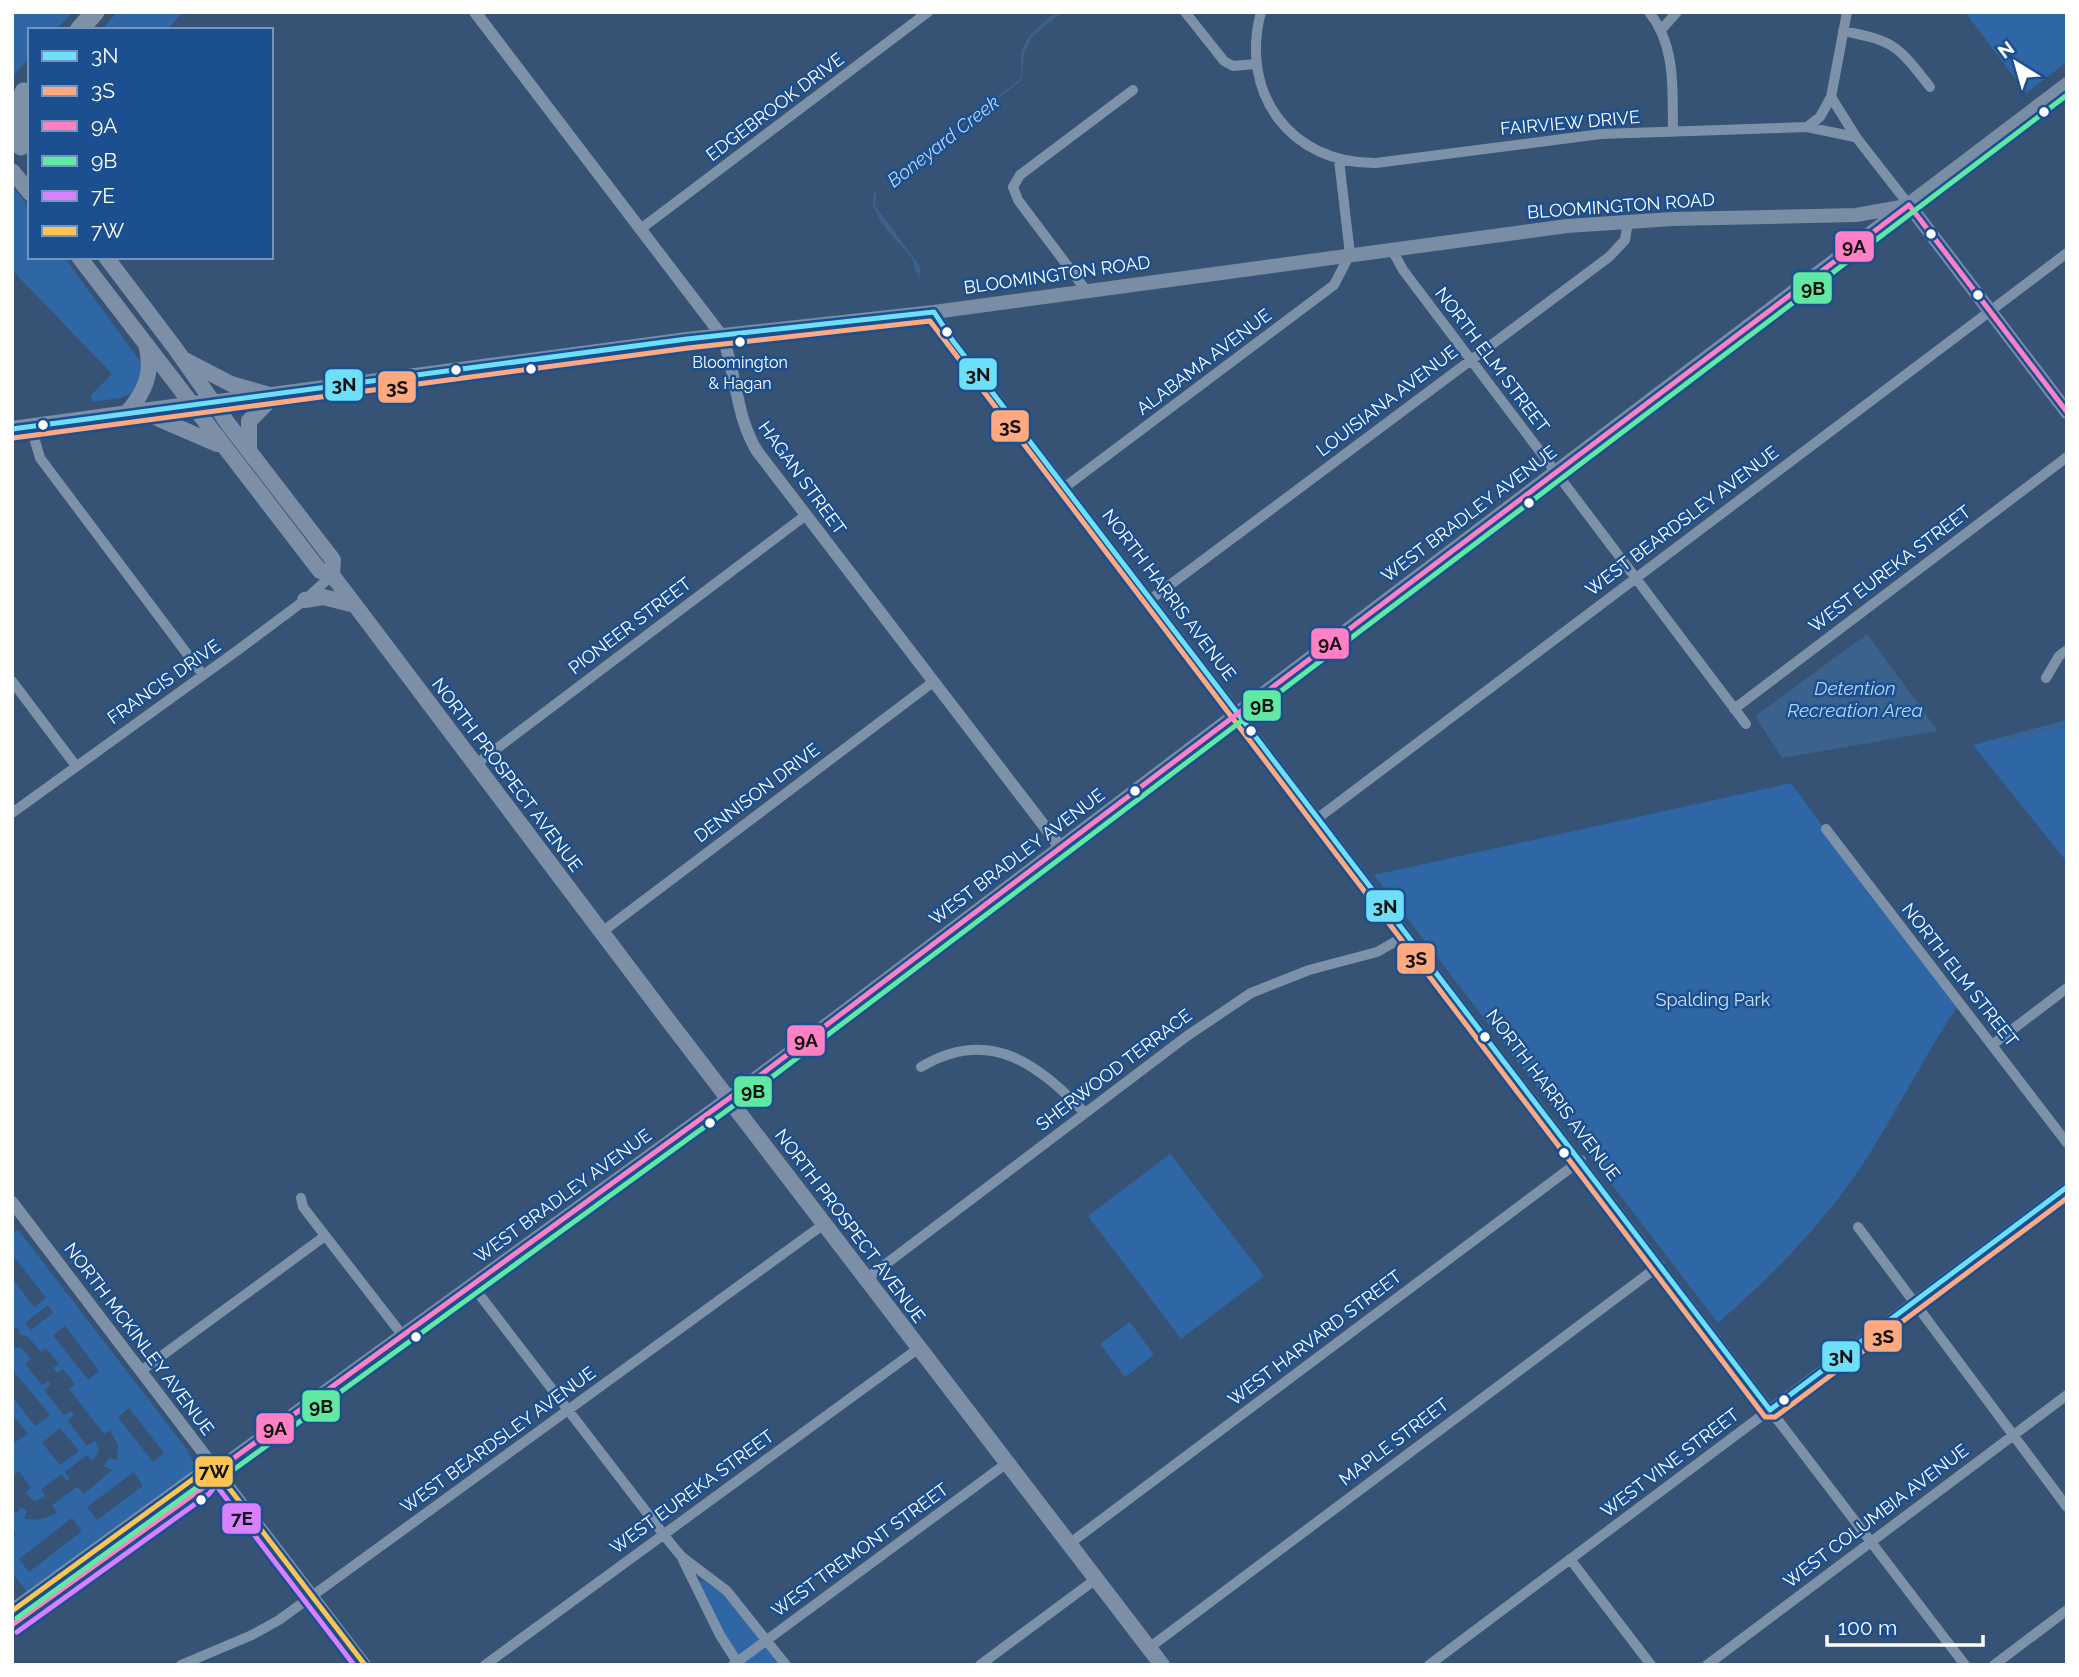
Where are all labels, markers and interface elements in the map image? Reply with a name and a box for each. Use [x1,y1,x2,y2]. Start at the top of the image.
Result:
legend [28,28,273,259]
north arrow [1981,28,2051,98]
text: N [1993,36,2018,63]
text: 3N [91,43,118,68]
street label: EDGEBROOK DRIVE [702,48,848,165]
text: 3S [91,78,115,103]
water label: Boneyard Creek [883,91,1003,191]
unlabelled marker [2037,105,2051,119]
street label: FAIRVIEW DRIVE [1499,106,1641,139]
text: 9A [91,113,118,138]
text: 9B [91,148,117,173]
text: 7E [91,183,115,208]
street label: BLOOMINGTON ROAD [1526,188,1716,223]
text: 7W [91,218,124,243]
unlabelled marker [1924,227,1938,241]
line badge: 9A [1834,230,1875,263]
text: 9A [1842,235,1866,257]
street label: BLOOMINGTON ROAD [962,251,1152,298]
line badge: 9B [1792,271,1833,305]
text: 9B [1801,277,1825,299]
street label: NORTH ELM STREET [1431,283,1554,436]
unlabelled marker [1971,288,1985,302]
street label: ALABAMA AVENUE [1132,304,1275,419]
unlabelled marker [940,325,954,339]
marker: Bloomington & Hagan [733,335,747,349]
street label: LOUISIANA AVENUE [1312,341,1461,461]
place label: Bloomington & Hagan [692,353,788,393]
line badge: 3N [958,357,998,391]
unlabelled marker [524,362,538,376]
unlabelled marker [449,363,463,377]
text: 3N [965,363,991,385]
line badge: 3N [324,368,364,402]
line badge: 3S [377,370,417,404]
text: 3N [331,373,357,395]
text: 3S [386,376,408,398]
line badge: 3S [990,409,1030,443]
text: 3S [999,415,1021,437]
street label: HAGAN STREET [754,417,851,539]
unlabelled marker [36,418,50,432]
street label: WEST BRADLEY AVENUE [1377,441,1560,586]
street label: WEST BEARDSLEY AVENUE [1581,441,1782,600]
unlabelled marker [1522,496,1536,510]
street label: WEST EUREKA STREET [1805,501,1975,636]
street label: NORTH HARRIS AVENUE [1098,505,1241,685]
street label: PIONEER STREET [564,573,695,678]
line badge: 9A [1310,627,1350,660]
text: 9A [1318,632,1342,654]
street label: FRANCIS DRIVE [103,635,224,728]
street label: NORTH PROSPECT AVENUE [428,674,587,876]
water label: Detention Recreation Area [1787,677,1923,721]
line badge: 9B [1242,689,1282,722]
text: 9B [1250,694,1274,716]
unlabelled marker [1244,724,1258,738]
street label: DENNISON DRIVE [690,739,823,847]
street label: WEST BRADLEY AVENUE [925,784,1108,929]
unlabelled marker [1128,784,1142,798]
line badge: 3N [1365,889,1405,923]
text: 3N [1372,895,1398,917]
street label: NORTH ELM STREET [1898,899,2023,1051]
line badge: 3S [1396,942,1436,975]
text: 3S [1405,947,1427,969]
park label: Spalding Park [1656,989,1771,1010]
street label: SHERWOOD TERRACE [1032,1004,1196,1135]
street label: NORTH HARRIS AVENUE [1482,1005,1625,1185]
line badge: 9A [786,1024,826,1057]
text: 9A [794,1029,818,1051]
unlabelled marker [1478,1030,1492,1044]
line badge: 9B [733,1075,773,1108]
text: 9B [741,1080,765,1102]
unlabelled marker [703,1116,717,1130]
street label: WEST BRADLEY AVENUE [470,1124,655,1267]
street label: NORTH PROSPECT AVENUE [771,1125,930,1327]
unlabelled marker [1557,1146,1571,1160]
street label: NORTH MCKINLEY AVENUE [60,1238,219,1439]
street label: WEST HARVARD STREET [1224,1266,1406,1410]
line badge: 3S [1863,1319,1903,1353]
text: 3S [1872,1325,1894,1347]
unlabelled marker [409,1330,423,1344]
line badge: 3N [1821,1340,1861,1373]
text: 3N [1828,1345,1854,1367]
street label: WEST BEARDSLEY AVENUE [396,1362,599,1517]
line badge: 9B [301,1389,341,1423]
unlabelled marker [1777,1393,1791,1407]
street label: MAPLE STREET [1335,1394,1453,1490]
text: 9B [309,1395,333,1417]
street label: WEST VINE STREET [1596,1404,1743,1521]
line badge: 9A [255,1412,295,1445]
text: 9A [263,1417,287,1439]
street label: WEST EUREKA STREET [606,1425,778,1558]
street label: WEST COLUMBIA AVENUE [1779,1439,1972,1592]
line badge: 7W [194,1455,234,1488]
text: 7W [199,1460,230,1482]
street label: WEST TREMONT STREET [767,1478,952,1621]
unlabelled marker [194,1493,208,1507]
line badge: 7E [221,1502,262,1535]
text: 7E [231,1507,253,1529]
scale bar [1827,1604,1983,1648]
text: 100 m [1838,1615,1897,1640]

